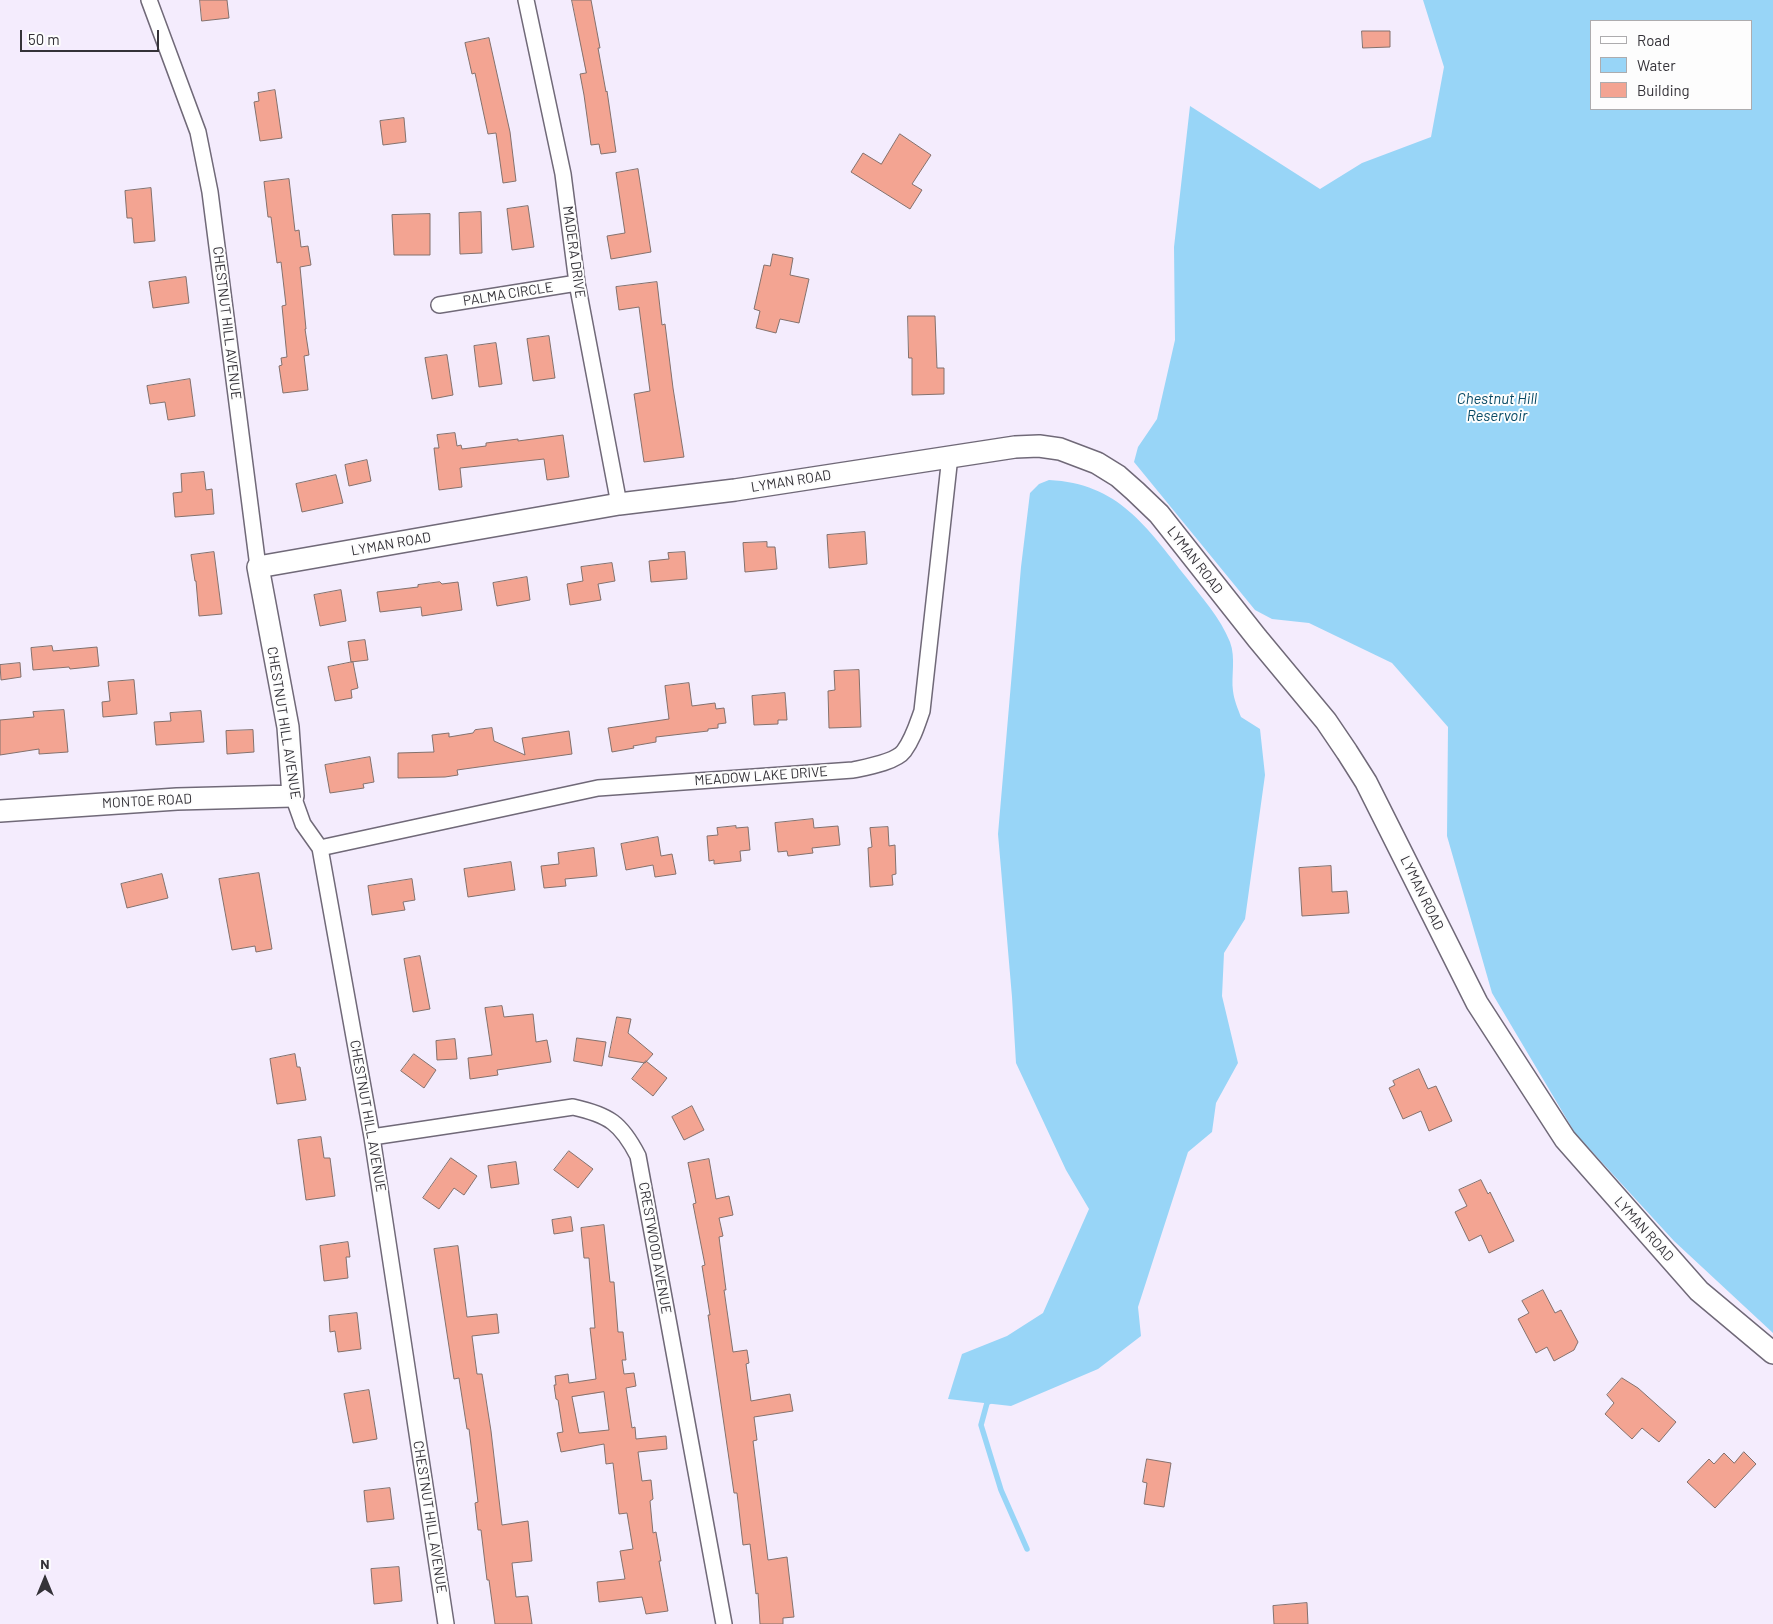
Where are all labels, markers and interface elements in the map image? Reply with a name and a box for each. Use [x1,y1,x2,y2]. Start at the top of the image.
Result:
scale bar [22,20,161,52]
legend [1590,20,1753,110]
text: 50 m [28,30,60,48]
text: Road [1637,31,1670,49]
text: Water [1637,56,1676,74]
text: Building [1637,81,1690,99]
street label: MADERA DRIVE [559,205,589,299]
street label: CHESTNUT HILL AVENUE [209,245,245,401]
street label: PALMA CIRCLE [462,279,554,309]
water label: Chestnut Hill Reservoir [1457,390,1537,425]
street label: LYMAN ROAD [750,466,832,496]
street label: LYMAN ROAD [1164,523,1226,597]
street label: LYMAN ROAD [350,529,432,559]
street label: CHESTNUT HILL AVENUE [264,646,304,800]
street label: MEADOW LAKE DRIVE [694,763,828,789]
street label: MONTOE ROAD [102,790,192,812]
street label: LYMAN ROAD [1397,853,1447,933]
street label: CHESTNUT HILL AVENUE [346,1039,390,1193]
street label: CRESTWOOD AVENUE [635,1181,675,1315]
street label: LYMAN ROAD [1611,1193,1677,1265]
street label: CHESTNUT HILL AVENUE [410,1440,450,1594]
north arrow [20,1554,70,1604]
text: N [40,1555,50,1572]

